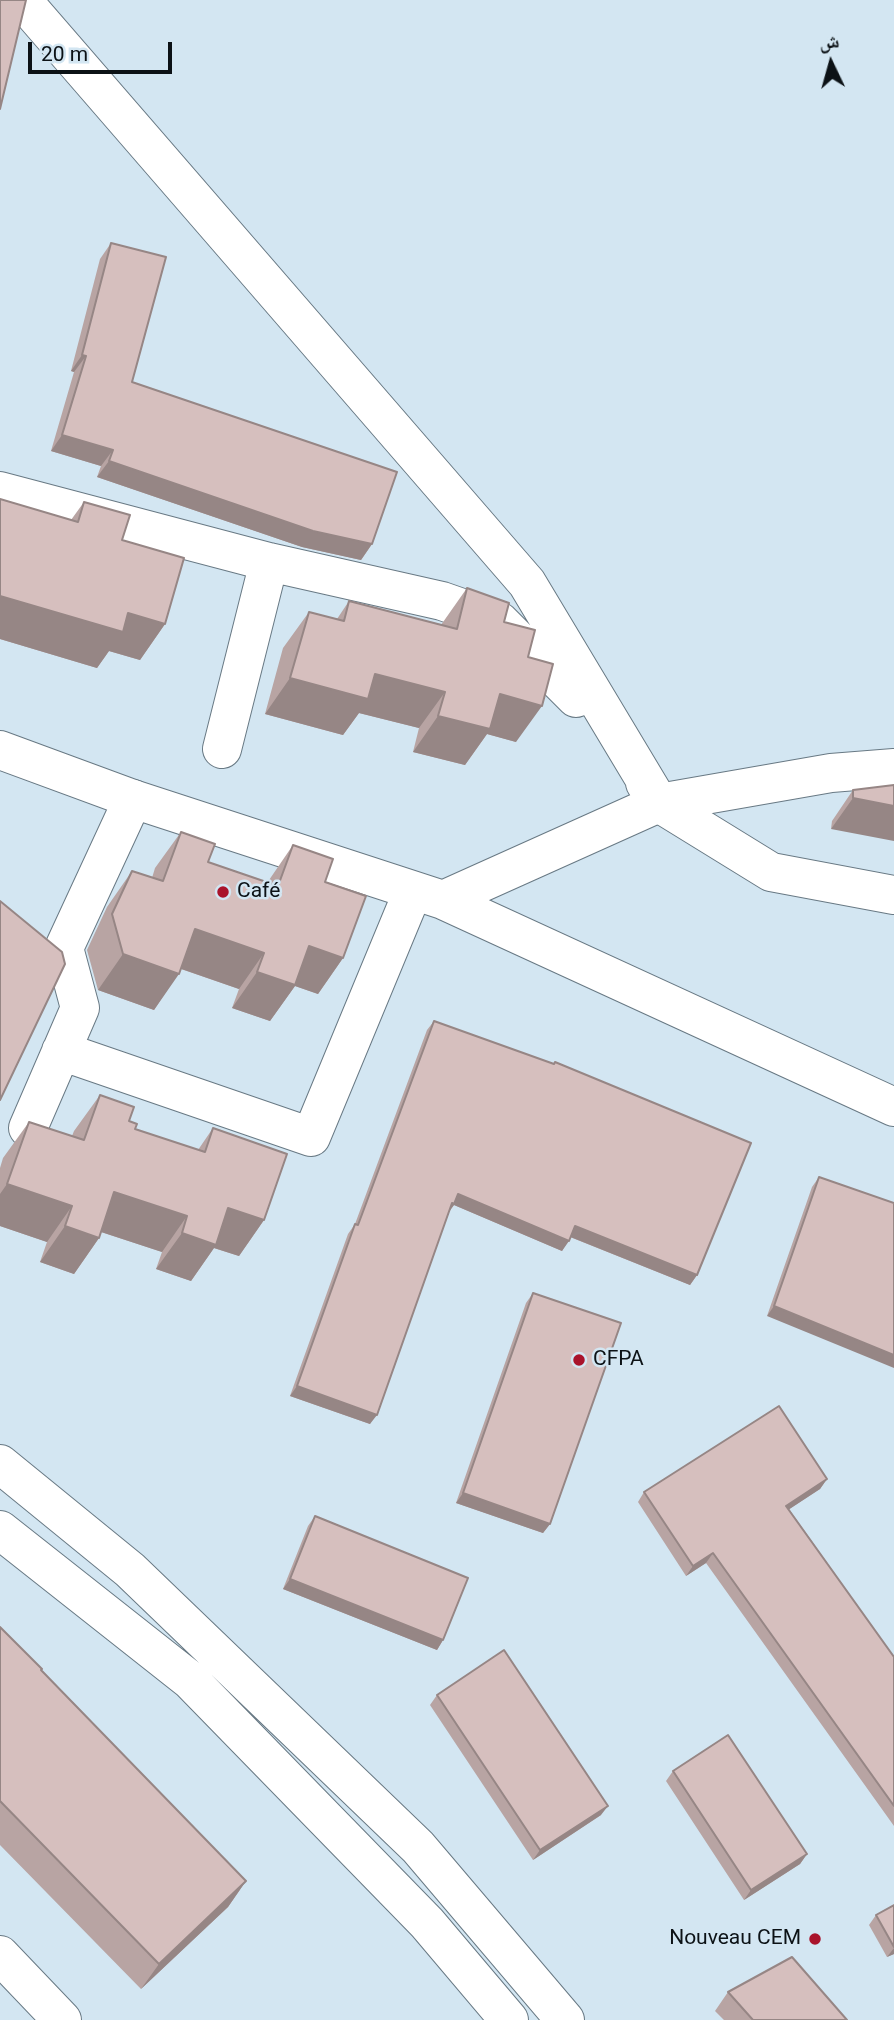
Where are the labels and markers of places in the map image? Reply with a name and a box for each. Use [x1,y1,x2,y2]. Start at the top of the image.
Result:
place label: Café [237,879,280,905]
marker: Café [215,884,231,900]
place label: CFPA [593,1347,644,1373]
marker: CFPA [571,1352,587,1368]
place label: Nouveau CEM [669,1926,801,1952]
marker: Nouveau CEM [807,1931,823,1947]

